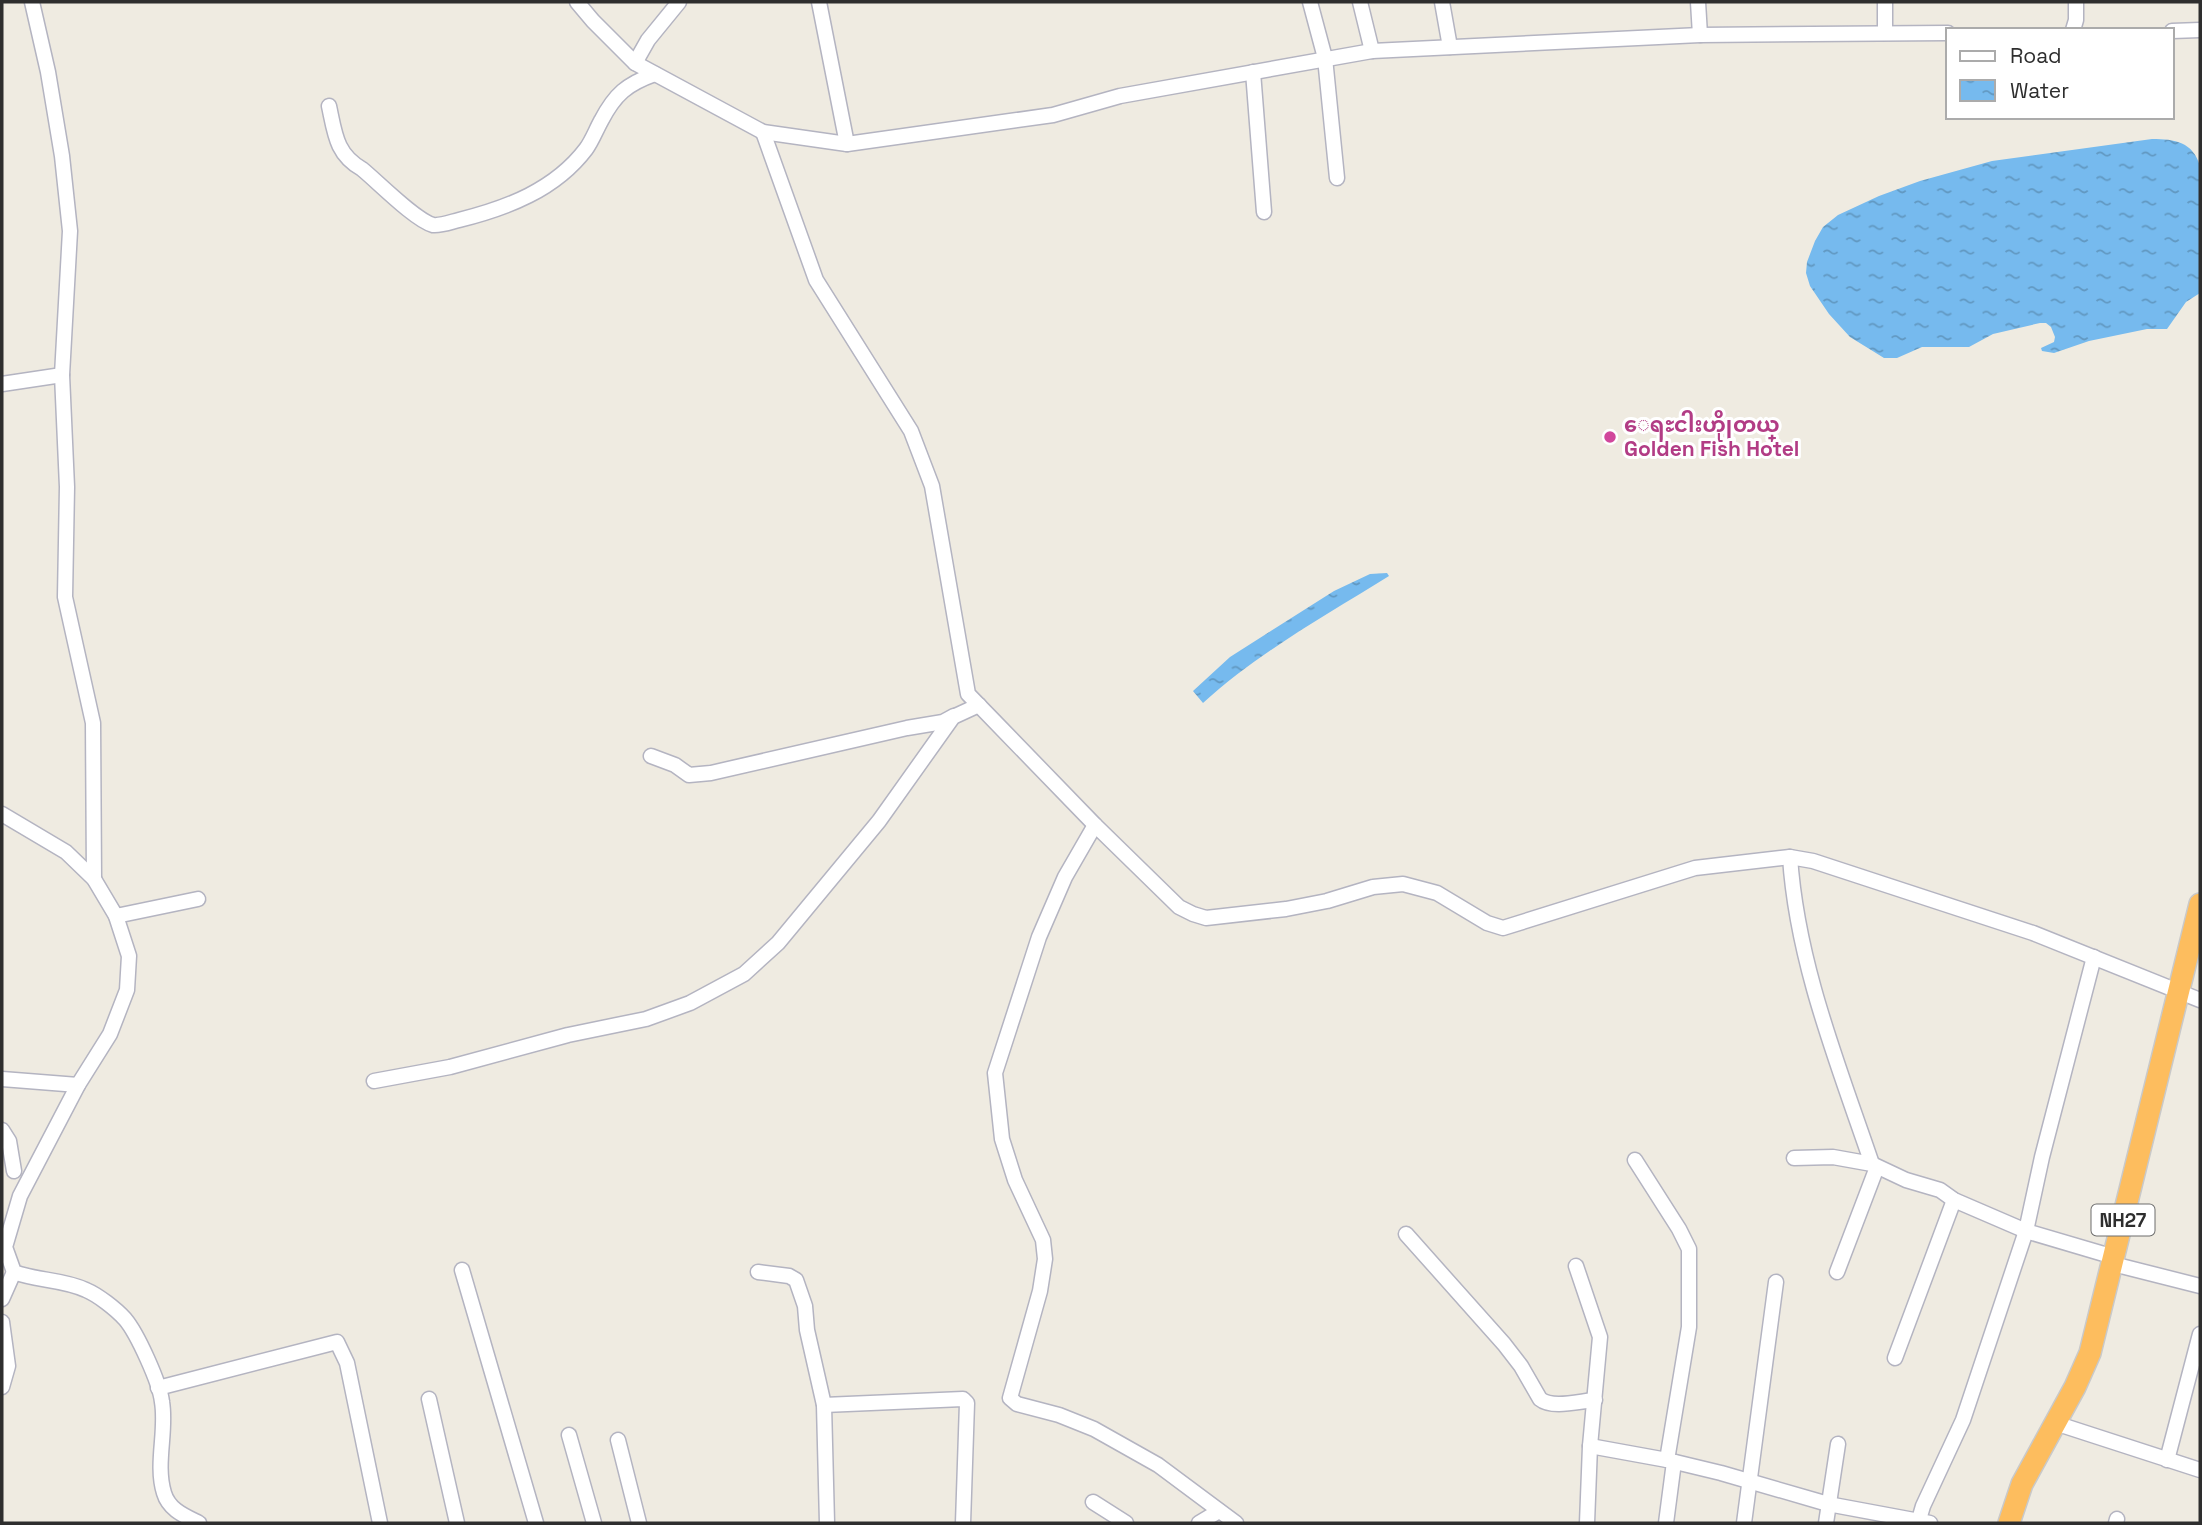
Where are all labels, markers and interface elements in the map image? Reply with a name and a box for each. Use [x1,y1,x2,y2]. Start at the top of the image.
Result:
legend [1946,28,2174,119]
text: Road [2010,42,2062,69]
text: Water [2010,77,2069,104]
place label: ေရႊငါးဟိုုတယ္ Golden Fish Hotel [1624,409,1799,462]
marker: ေရႊငါးဟိုုတယ္ Golden Fish Hotel [1602,429,1618,445]
road number: NH27 [2092,1204,2154,1236]

